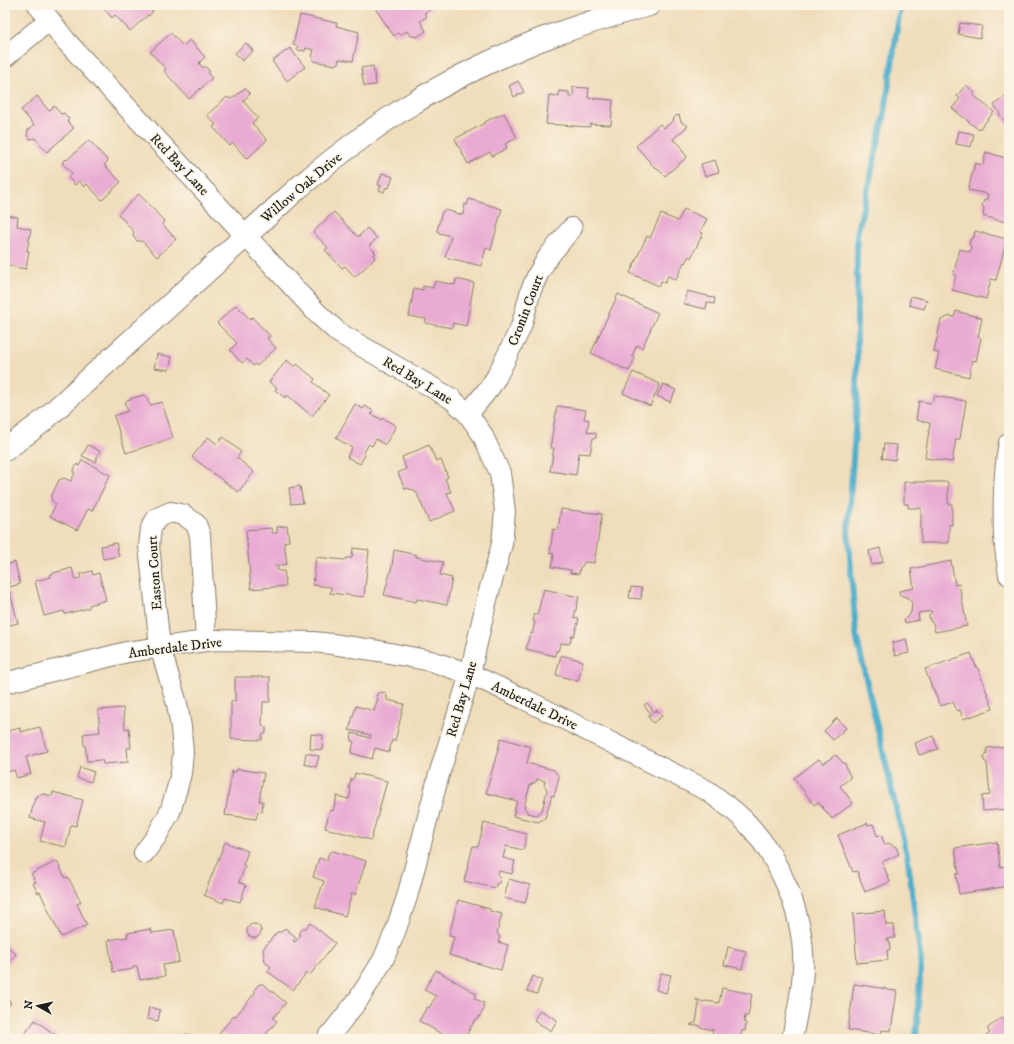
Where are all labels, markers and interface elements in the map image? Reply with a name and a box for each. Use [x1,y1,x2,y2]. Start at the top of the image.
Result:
street label: Red Bay Lane [146,130,213,200]
street label: Willow Oak Drive [257,148,346,228]
street label: Cronin Court [504,272,548,349]
street label: Red Bay Lane [379,353,456,409]
street label: Easton Court [143,535,167,611]
street label: Amberdale Drive [127,633,223,663]
street label: Red Bay Lane [442,659,481,739]
street label: Amberdale Drive [488,677,581,735]
north arrow [18,986,58,1026]
text: N [22,999,37,1010]

